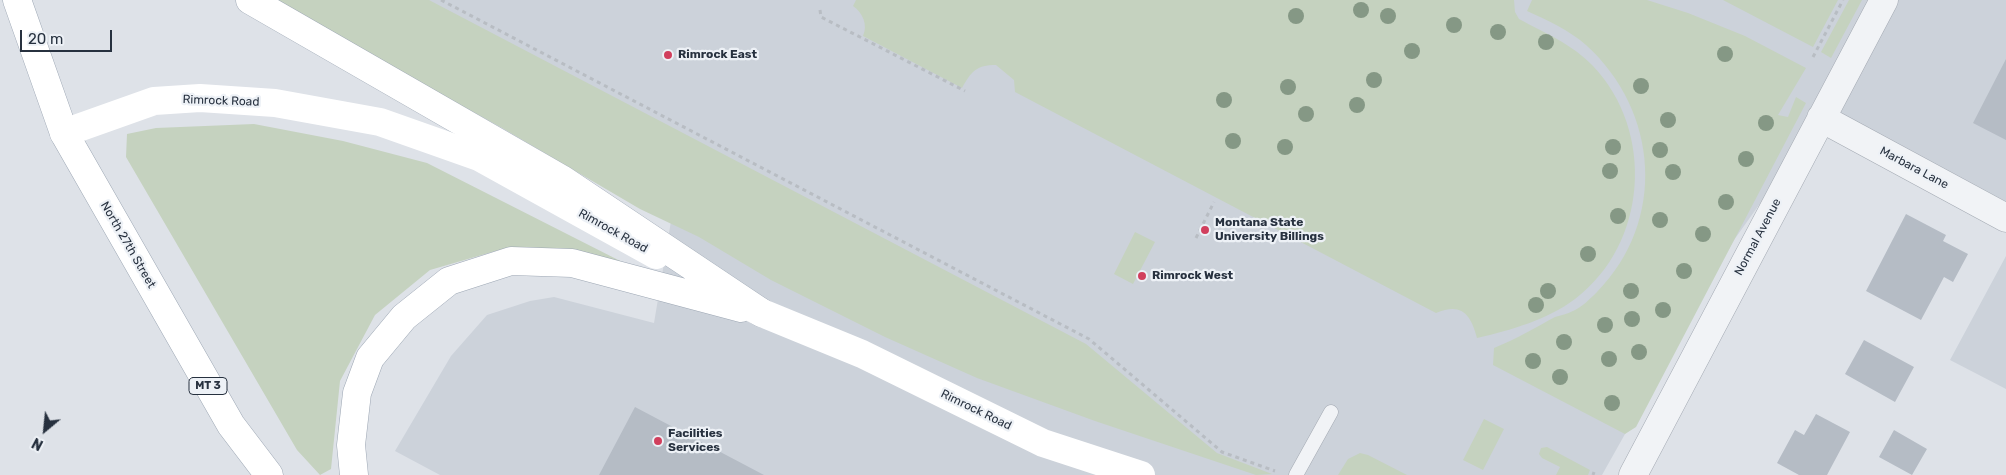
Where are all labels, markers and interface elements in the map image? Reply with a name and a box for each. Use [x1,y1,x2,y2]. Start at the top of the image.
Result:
scale bar [22,20,115,52]
text: 20 m [28,30,63,48]
place label: Rimrock East [678,48,757,62]
marker: Rimrock East [662,49,674,61]
street label: Rimrock Road [182,92,260,110]
street label: Marbara Lane [1877,144,1951,192]
street label: Normal Avenue [1732,196,1784,278]
street label: North 27th Street [97,199,159,291]
street label: Rimrock Road [576,206,650,256]
place label: Montana State University Billings [1215,216,1324,244]
marker: Montana State University Billings [1199,224,1211,236]
place label: Rimrock West [1152,269,1233,283]
marker: Rimrock West [1136,270,1148,282]
road number: MT 3 [189,378,227,394]
street label: Rimrock Road [938,387,1014,433]
north arrow [20,405,70,455]
place label: Facilities Services [668,427,722,455]
text: N [29,434,46,454]
marker: Facilities Services [652,435,664,447]

